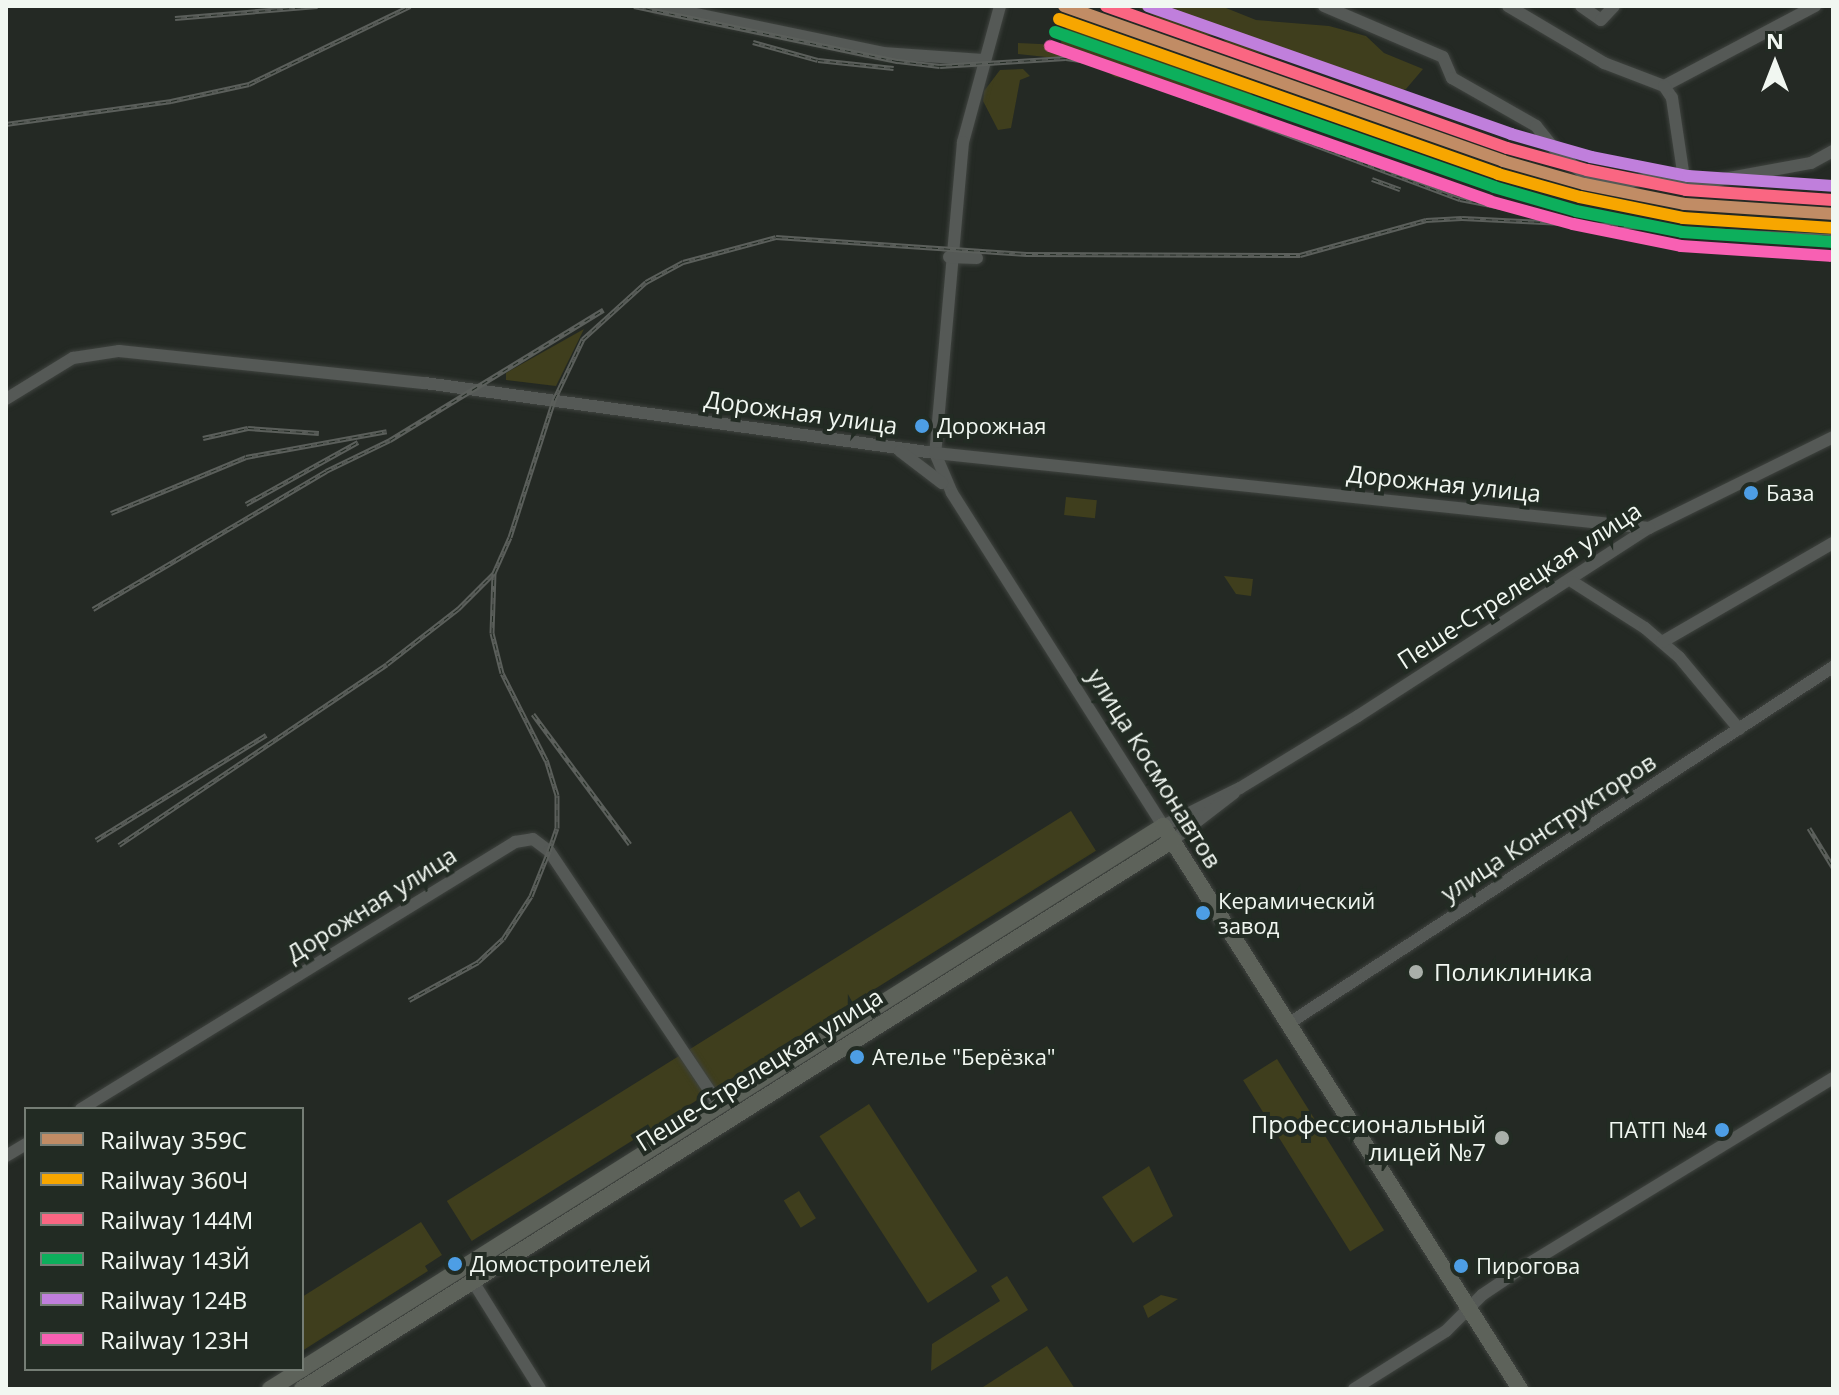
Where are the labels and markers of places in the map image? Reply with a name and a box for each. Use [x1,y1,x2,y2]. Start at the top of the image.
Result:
place label: Дорожная [937,413,1046,439]
marker: Дорожная [914,418,930,434]
place label: База [1766,480,1815,506]
marker: База [1743,485,1759,501]
place label: Керамический завод [1218,887,1375,938]
marker: Керамический завод [1195,905,1211,921]
place label: Поликлиника [1434,958,1592,986]
marker: Поликлиника [1405,961,1427,983]
place label: Ателье "Берёзка" [872,1044,1056,1070]
marker: Ателье "Берёзка" [849,1049,865,1065]
place label: Профессиональный лицей №7 [1251,1110,1486,1166]
place label: ПАТП №4 [1608,1117,1707,1143]
marker: ПАТП №4 [1714,1122,1730,1138]
marker: Профессиональный лицей №7 [1493,1129,1511,1147]
place label: Домостроителей [470,1251,651,1277]
place label: Пирогова [1476,1253,1580,1279]
marker: Домостроителей [447,1256,463,1272]
marker: Пирогова [1453,1258,1469,1274]

